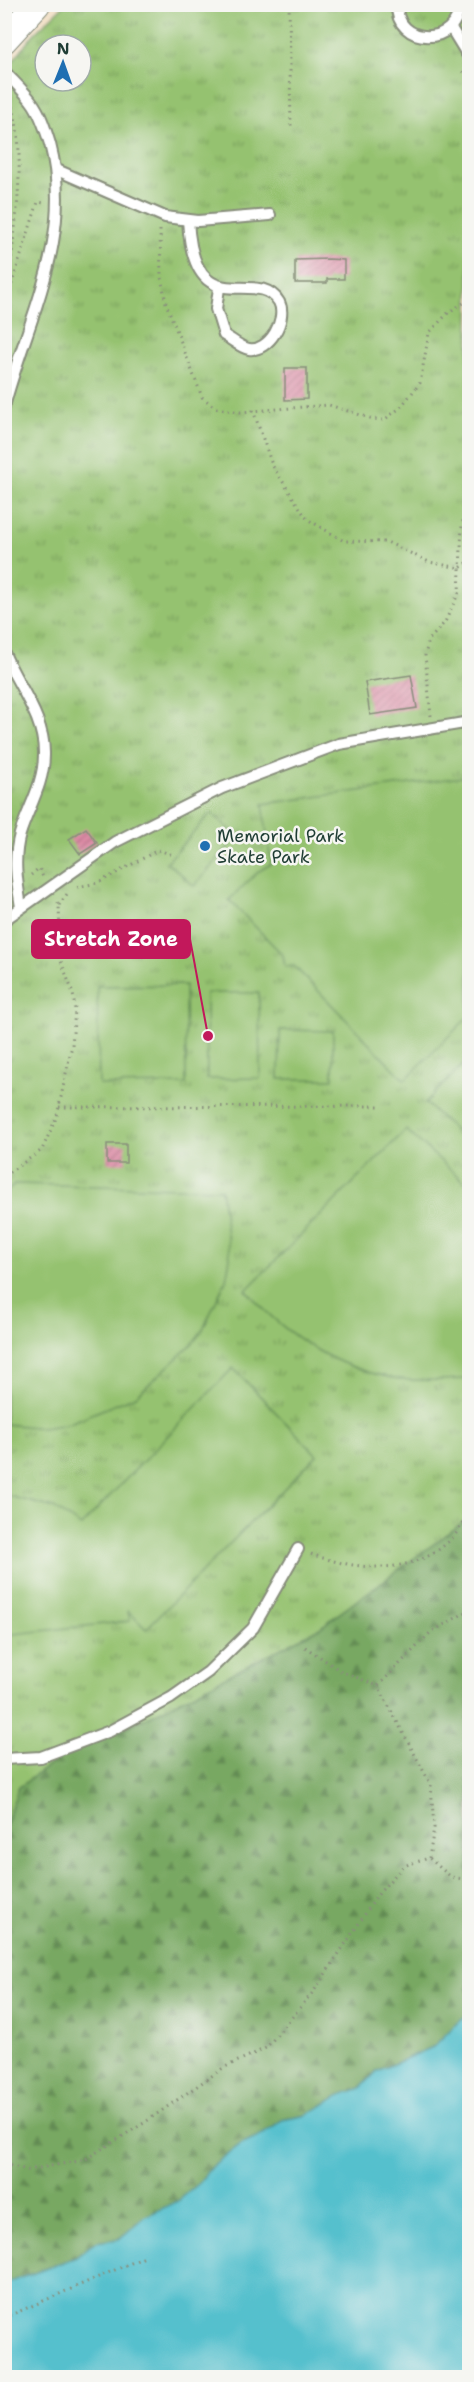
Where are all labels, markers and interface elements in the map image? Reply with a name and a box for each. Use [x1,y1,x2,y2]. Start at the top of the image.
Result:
north arrow [33,33,93,93]
text: N [57,38,70,59]
place label: Memorial Park Skate Park [217,824,344,869]
marker: Memorial Park Skate Park [198,839,212,853]
callout: Stretch Zone [32,920,190,958]
text: Stretch Zone [44,926,178,952]

